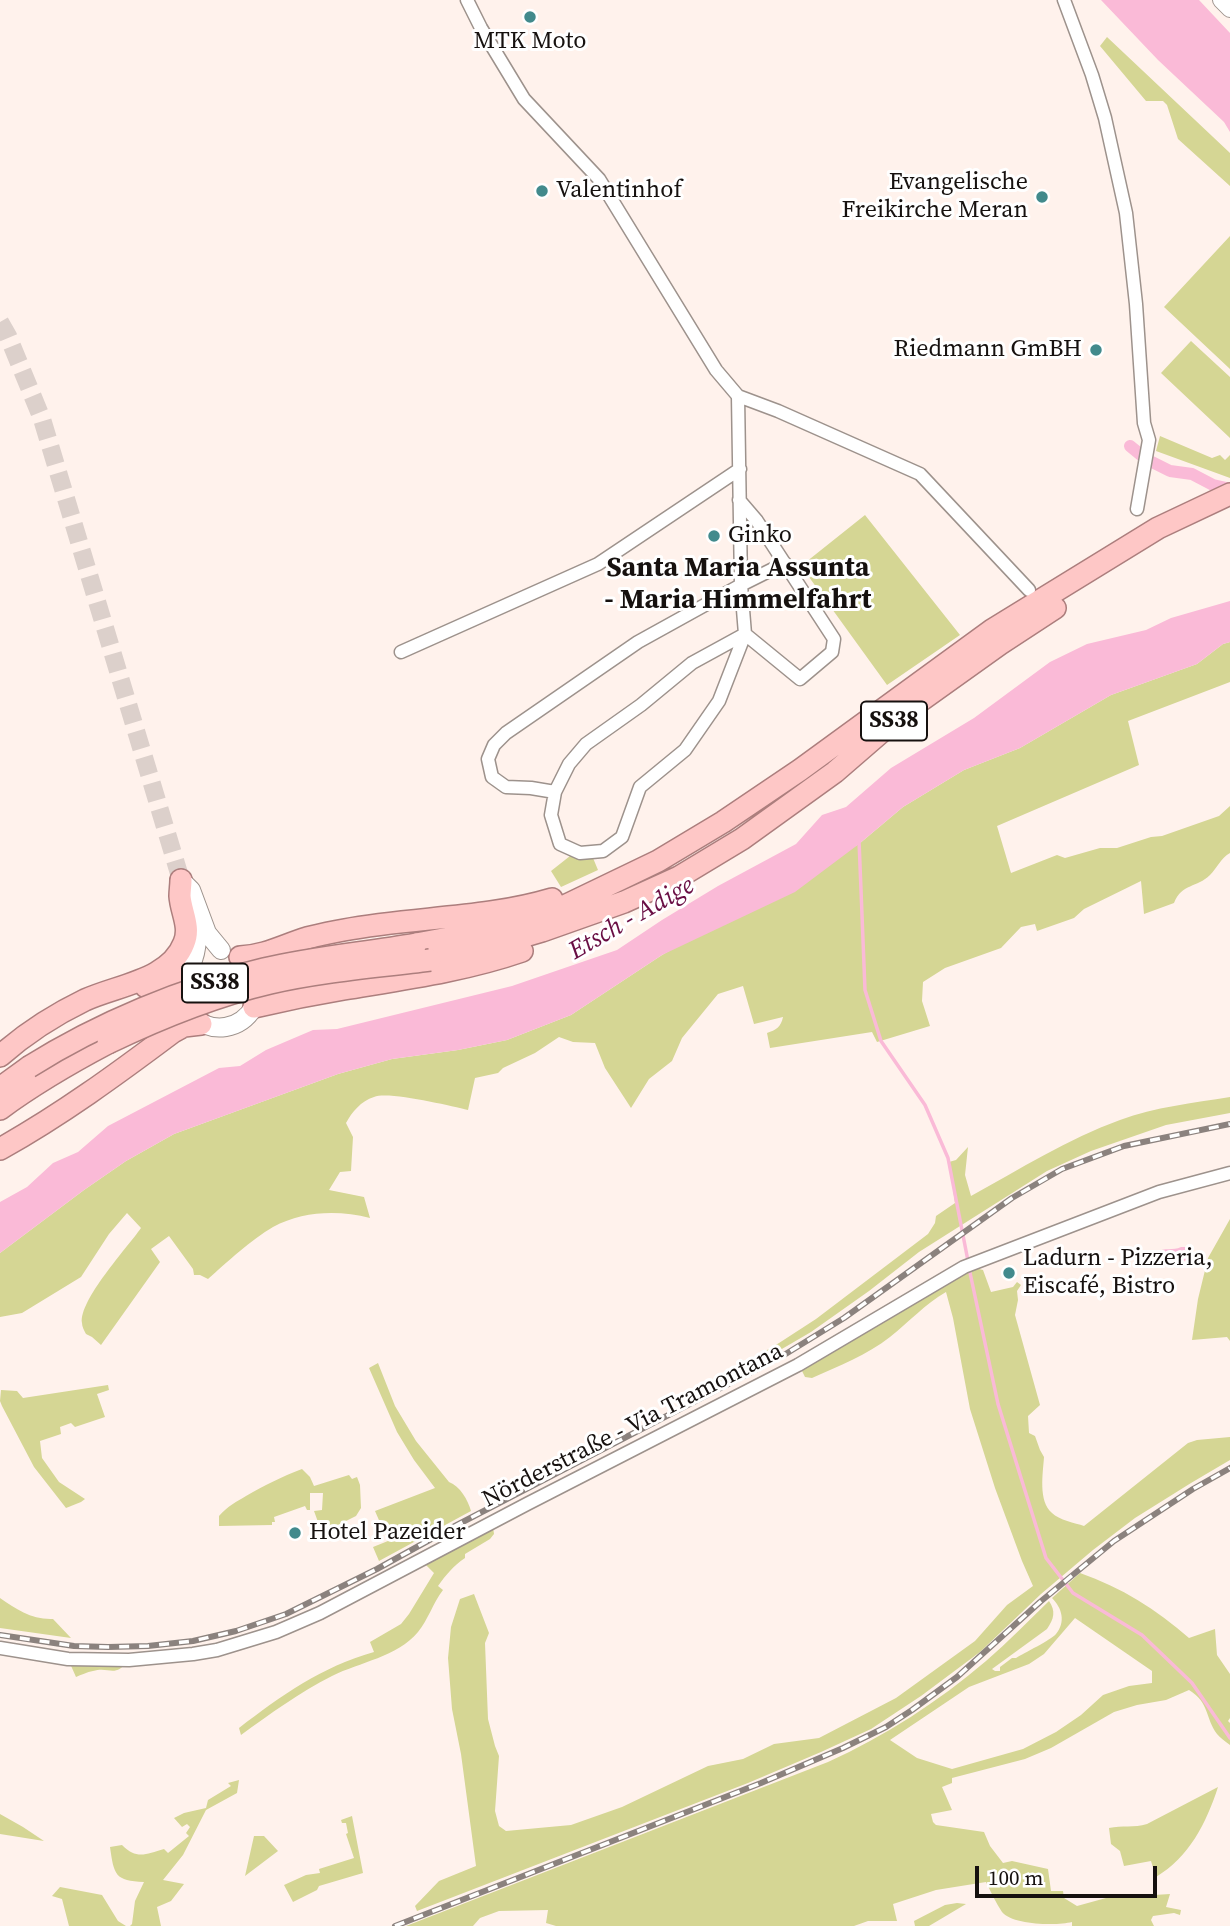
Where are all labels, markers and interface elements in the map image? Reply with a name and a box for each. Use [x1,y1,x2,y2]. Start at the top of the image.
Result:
marker: MTK Moto [522,9,538,25]
place label: MTK Moto [474,28,586,56]
place label: Evangelische Freikirche Meran [841,169,1028,225]
place label: Valentinhof [556,177,682,205]
marker: Valentinhof [534,183,550,199]
marker: Evangelische Freikirche Meran [1034,189,1050,205]
place label: Riedmann GmBH [894,336,1082,364]
marker: Riedmann GmBH [1088,342,1104,358]
place label: Ginko [728,522,792,550]
marker: Ginko [706,528,722,544]
district label: Santa Maria Assunta - Maria Himmelfahrt [604,552,872,618]
road number: SS38 [861,702,927,740]
water label: Etsch - Adige [564,871,700,967]
road number: SS38 [182,964,248,1002]
place label: Ladurn - Pizzeria, Eiscafé, Bistro [1023,1245,1213,1301]
marker: Ladurn - Pizzeria, Eiscafé, Bistro [1001,1265,1017,1281]
street label: Nörderstraße - Via Tramontana [478,1337,788,1515]
place label: Hotel Pazeider [309,1519,466,1547]
marker: Hotel Pazeider [287,1525,303,1541]
scale bar [978,1853,1160,1897]
text: 100 m [988,1863,1043,1892]

